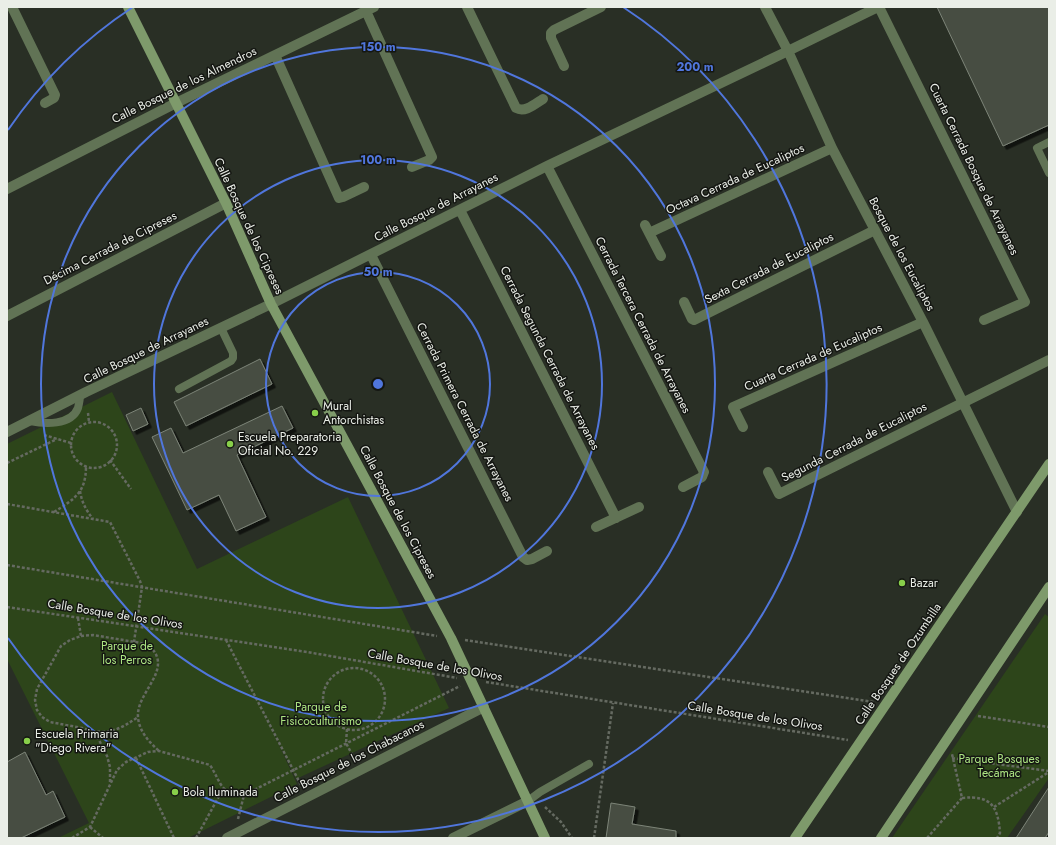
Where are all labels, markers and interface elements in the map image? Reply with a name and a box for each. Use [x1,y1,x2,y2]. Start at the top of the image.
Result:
text: 150 m [360,38,396,56]
street label: Calle Bosque de los Almendros [108,42,260,128]
text: 200 m [676,58,714,76]
street label: Cuarta Cerrada Bosque de Arrayanes [924,80,1024,258]
street label: Octava Cerrada de Eucaliptos [663,139,807,219]
text: 100 m [360,151,396,169]
street label: Calle Bosque de los Cipreses [209,155,289,297]
street label: Calle Bosque de Arrayanes [371,168,501,246]
street label: Bosque de los Eucaliptos [864,194,940,314]
street label: Décima Cerrada de Cipreses [40,206,180,289]
street label: Sexta Cerrada de Eucaliptos [701,228,837,308]
street label: Cerrada Tercera Cerrada de Arrayanes [590,234,696,417]
text: 50 m [363,263,393,281]
street label: Cerrada Segunda Cerrada de Arrayanes [496,263,605,453]
street label: Calle Bosque de Arrayanes [80,312,212,388]
street label: Cuarta Cerrada de Eucaliptos [741,318,885,396]
street label: Cerrada Primera Cerrada de Arrayanes [412,319,518,505]
centre of rings [371,377,385,391]
place label: Mural Antorchistas [323,397,384,429]
street label: Segunda Cerrada de Eucaliptos [778,397,930,487]
marker: Mural Antorchistas [310,408,320,418]
place label: Escuela Preparatoria Oficial No. 229 [238,428,341,460]
marker: Escuela Preparatoria Oficial No. 229 [225,439,235,449]
street label: Calle Bosque de los Cipreses [355,442,441,582]
place label: Bazar [910,574,939,592]
marker: Bazar [897,578,907,588]
street label: Calle Bosque de los Olivos [46,594,184,634]
street label: Calle Bosques de Ozumbilla [850,599,946,729]
park label: Parque de los Perros [101,637,153,669]
street label: Calle Bosque de los Olivos [366,644,504,686]
street label: Calle Bosque de los Olivos [686,696,824,736]
park label: Parque de Fisicoculturismo [280,698,362,730]
street label: Calle Bosque de los Chabacanos [271,715,428,807]
place label: Escuela Primaria "Diego Rivera" [35,725,119,757]
marker: Escuela Primaria "Diego Rivera" [22,736,32,746]
park label: Parque Bosques Tecámac [958,750,1040,782]
place label: Bola Iluminada [183,783,258,801]
marker: Bola Iluminada [170,787,180,797]

